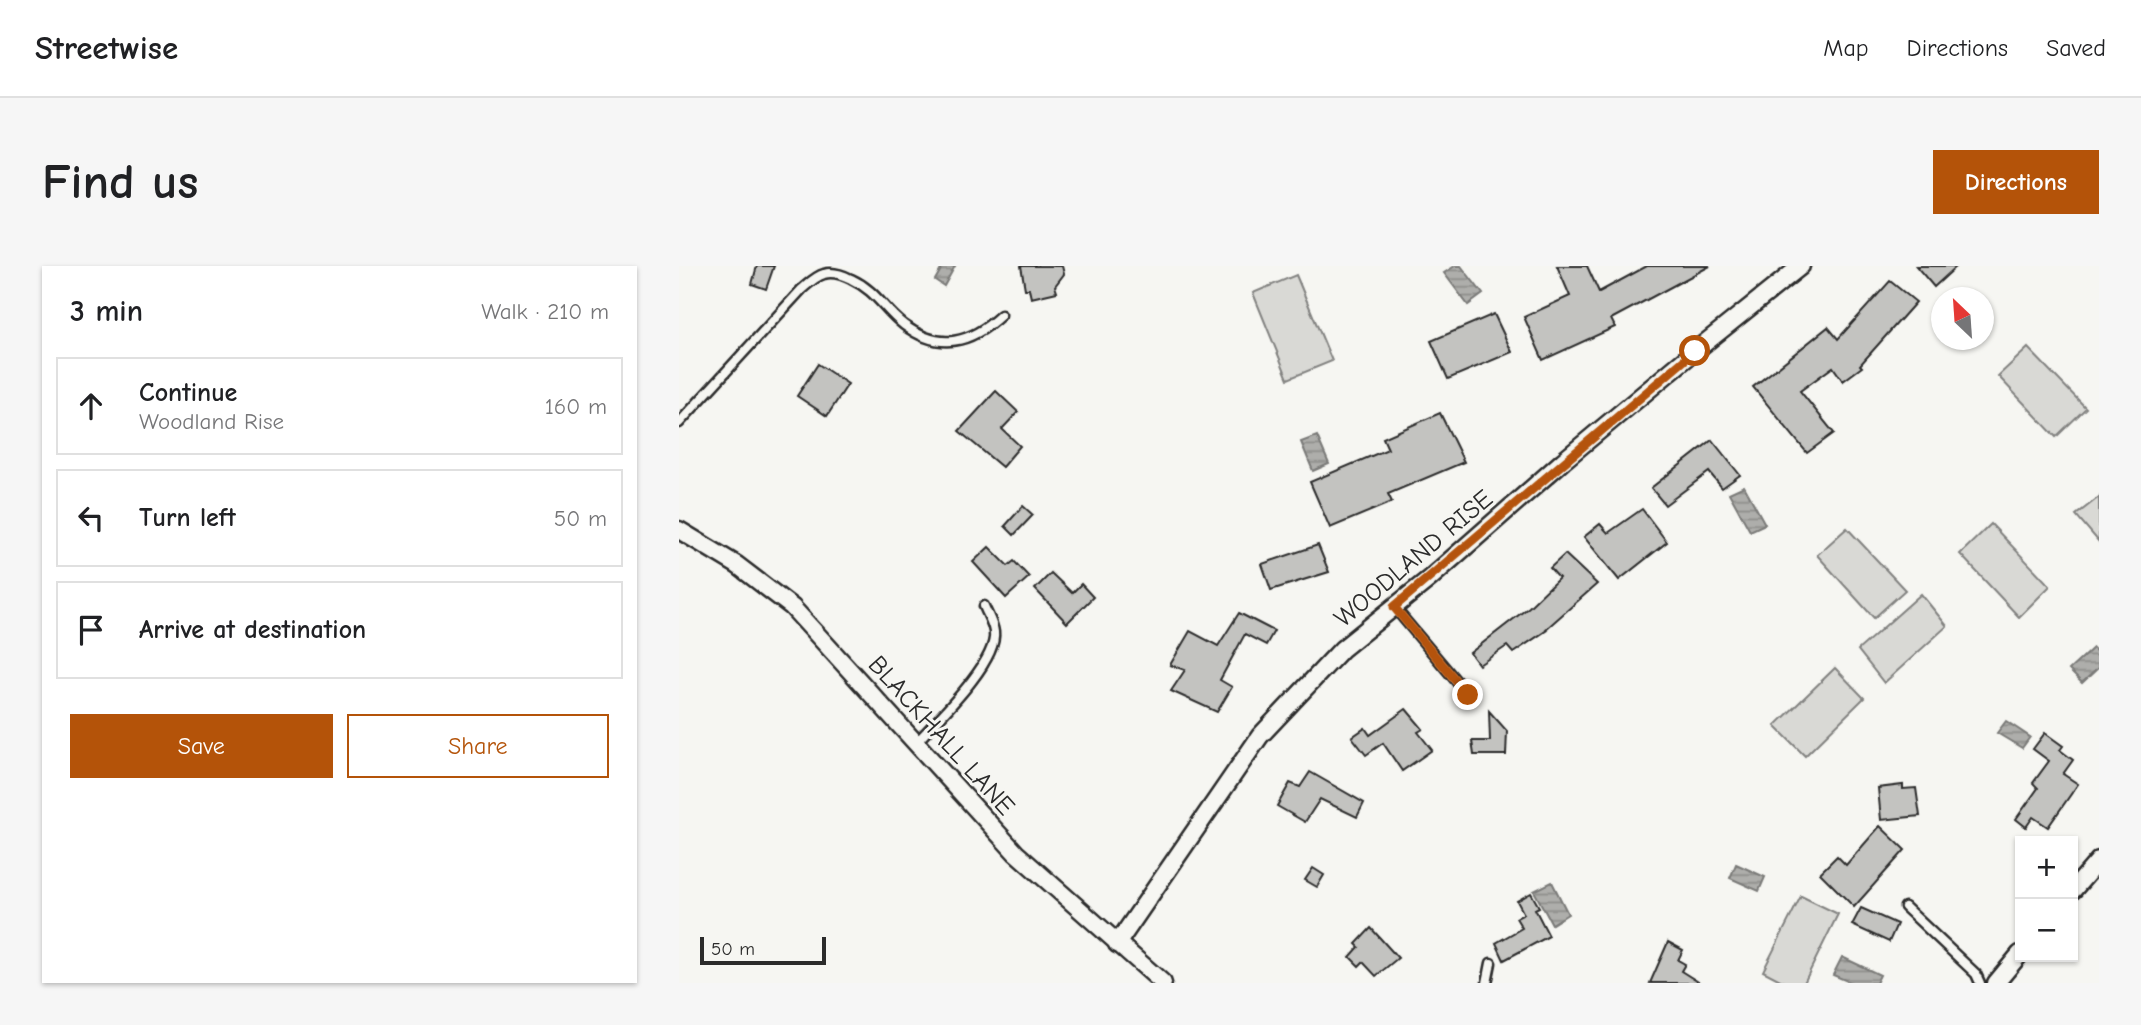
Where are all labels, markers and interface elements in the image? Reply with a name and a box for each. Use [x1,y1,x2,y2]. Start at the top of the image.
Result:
text: Streetwise [35,29,178,67]
text: Map [1823,34,1869,62]
text: Directions [1907,34,2008,62]
text: Saved [2046,34,2106,62]
button: Directions [1933,150,2099,214]
text: Find us [42,154,198,210]
north arrow [1931,287,1994,350]
text: 3 min [70,294,143,329]
text: Walk · 210 m [481,298,609,325]
route start [1679,335,1710,366]
text: Continue [139,378,237,408]
icon: ahead [72,387,110,425]
text: 160 m [545,393,607,420]
text: Woodland Rise [139,408,284,435]
street label: WOODLAND RISE [1328,484,1499,634]
icon: left [72,499,110,537]
text: Turn left [139,503,236,533]
text: 50 m [554,505,607,532]
icon: arrive [72,611,110,649]
text: Arrive at destination [139,615,366,645]
street label: BLACKHALL LANE [862,650,1021,822]
route end [1452,679,1483,710]
button: Save [70,714,333,778]
button: Share [347,714,609,778]
map controls [2015,836,2078,962]
button: + [2015,836,2078,899]
button: − [2015,899,2078,962]
scale bar [700,934,826,966]
text: 50 m [711,938,755,960]

